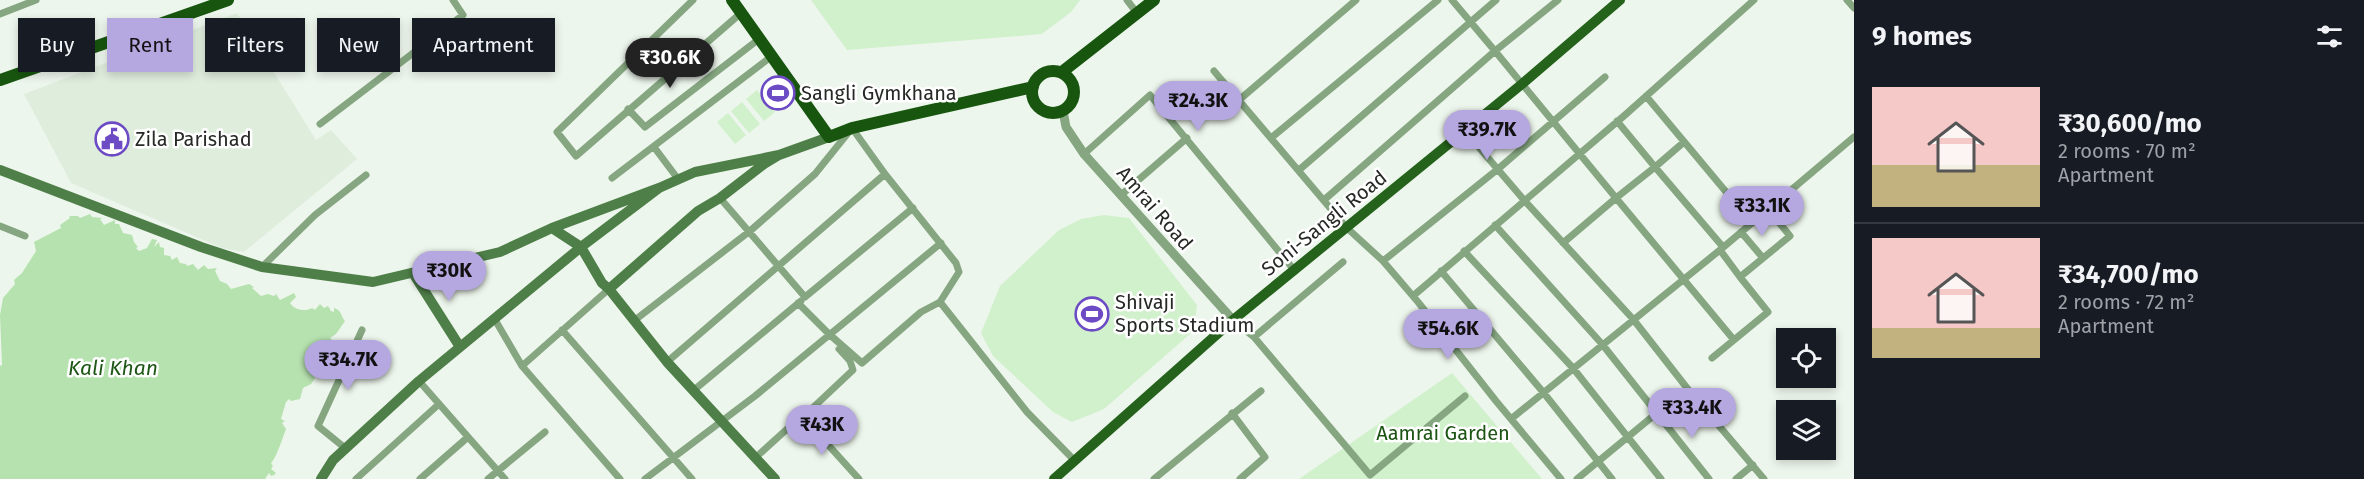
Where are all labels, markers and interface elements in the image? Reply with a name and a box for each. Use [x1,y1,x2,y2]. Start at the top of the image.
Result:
chip: Buy [18,18,95,72]
chip: Rent [107,18,193,72]
chip: Filters [205,18,305,72]
chip: New [317,18,400,72]
chip: Apartment [412,18,555,72]
icon: filters [2313,20,2346,53]
text: 9 homes [1872,21,1972,52]
pin: ₹30.6K [621,38,719,89]
text: ₹30.6K [639,45,701,69]
sports icon: Sangli Gymkhana [760,75,796,111]
place label: Sangli Gymkhana [801,81,957,105]
pin: ₹24.3K [1149,81,1247,132]
text: ₹24.3K [1168,88,1228,112]
text: ₹30,600/mo [2058,108,2202,139]
pin: ₹39.7K [1438,110,1536,161]
icon: home [1920,111,1992,183]
text: ₹39.7K [1457,117,1517,141]
public building icon: Zila Parishad [94,121,130,157]
place label: Zila Parishad [135,127,252,151]
text: 2 rooms · 70 m² [2058,139,2196,163]
street label: Amrai Road [1112,161,1198,255]
text: Apartment [2058,163,2154,187]
street label: Soni-Sangli Road [1257,165,1391,281]
pin: ₹33.1K [1713,186,1811,237]
text: ₹33.1K [1734,193,1790,217]
pin: ₹30K [413,251,485,302]
text: ₹30K [426,258,472,282]
text: ₹34,700/mo [2058,259,2199,290]
icon: home [1920,262,1992,334]
place label: Shivaji Sports Stadium [1115,290,1254,337]
text: 2 rooms · 72 m² [2058,290,2194,314]
sports icon: Shivaji Sports Stadium [1074,296,1110,332]
pin: ₹54.6K [1399,309,1497,360]
text: Apartment [2058,314,2154,338]
text: ₹54.6K [1417,316,1479,340]
map controls [1776,328,1836,460]
button: locate [1776,328,1836,388]
pin: ₹34.7K [299,340,397,391]
text: ₹34.7K [318,347,378,371]
water label: Kali Khan [68,355,158,381]
pin: ₹33.4K [1643,388,1741,439]
text: ₹33.4K [1662,395,1722,419]
button: layers [1776,400,1836,460]
pin: ₹43K [786,405,858,456]
text: ₹43K [800,412,844,436]
park label: Aamrai Garden [1376,421,1510,445]

